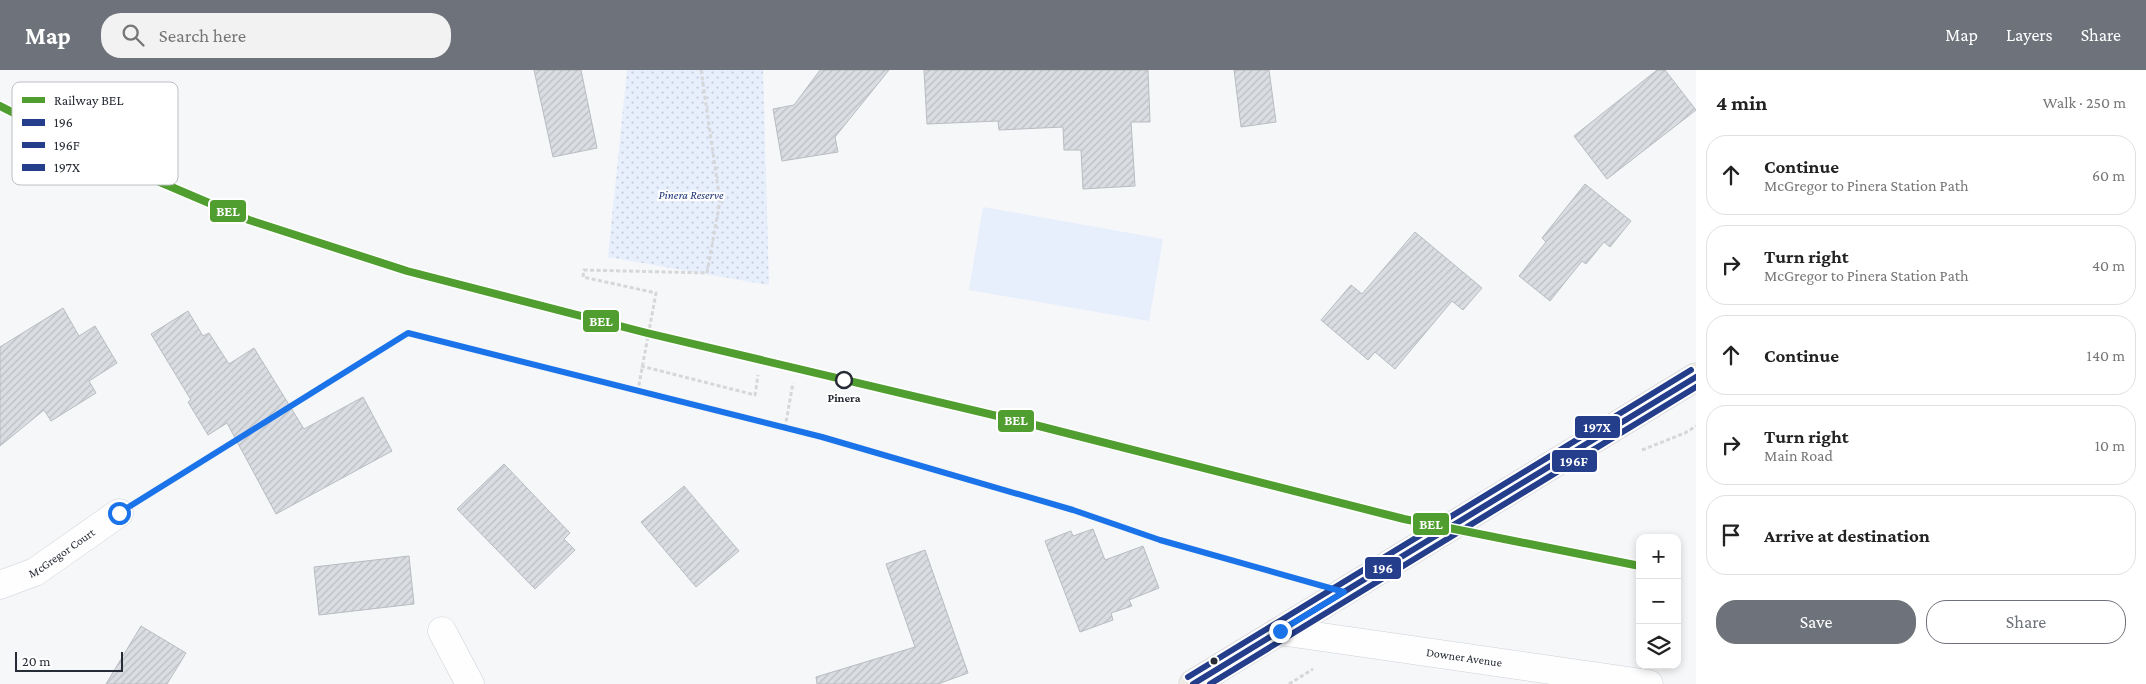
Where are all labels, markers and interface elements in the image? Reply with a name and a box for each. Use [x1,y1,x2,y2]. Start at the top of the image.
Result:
search box [101,13,451,58]
icon: search [119,21,147,49]
text: Map [25,22,71,49]
text: Search here [159,25,246,46]
text: Map [1945,25,1978,45]
text: Layers [2006,25,2053,45]
text: Share [2081,25,2121,45]
legend [12,82,178,185]
text: 4 min [1716,91,1767,115]
text: Railway BEL [54,92,123,108]
text: Walk · 250 m [2043,94,2126,111]
text: 196 [54,114,73,130]
text: 196F [54,137,80,153]
text: Continue [1764,156,1839,177]
text: 197X [54,159,80,175]
icon: ahead [1717,161,1745,189]
text: 60 m [2092,167,2125,184]
text: McGregor to Pinera Station Path [1764,177,1969,194]
park label: Pinera Reserve [659,188,724,202]
line badge: BEL [209,199,247,223]
text: BEL [216,203,240,219]
text: Turn right [1764,246,1849,267]
icon: right [1717,251,1745,279]
text: 40 m [2092,257,2125,274]
text: McGregor to Pinera Station Path [1764,267,1969,284]
line badge: BEL [582,309,620,333]
text: BEL [589,313,613,329]
icon: ahead [1717,341,1745,369]
text: Continue [1764,345,1839,366]
text: 140 m [2087,347,2125,364]
marker: Pinera [835,371,853,389]
place label: Pinera [827,391,861,405]
line badge: BEL [997,409,1035,433]
text: BEL [1004,412,1028,428]
line badge: 197X [1574,415,1621,439]
text: 197X [1583,419,1612,435]
text: Turn right [1764,426,1849,447]
icon: right [1717,431,1745,459]
text: 10 m [2095,437,2125,454]
text: Main Road [1764,447,1833,464]
line badge: 196F [1551,449,1598,473]
text: 196F [1560,453,1589,469]
route start [108,502,131,525]
line badge: BEL [1412,512,1450,536]
text: BEL [1419,516,1443,532]
icon: arrive [1717,521,1745,549]
street label: McGregor Court [27,525,98,581]
text: Arrive at destination [1764,525,1930,546]
map controls [1636,534,1681,669]
button: + [1636,534,1681,579]
line badge: 196 [1364,556,1402,580]
text: 196 [1373,560,1393,576]
button: − [1636,579,1681,624]
button: Save [1716,600,1916,644]
button: Share [1926,600,2126,644]
route end [1269,620,1292,643]
button: layers [1636,624,1681,669]
street label: Downer Avenue [1425,645,1503,670]
scale bar [15,649,122,672]
text: 20 m [22,653,50,669]
unlabelled marker [1209,656,1219,666]

